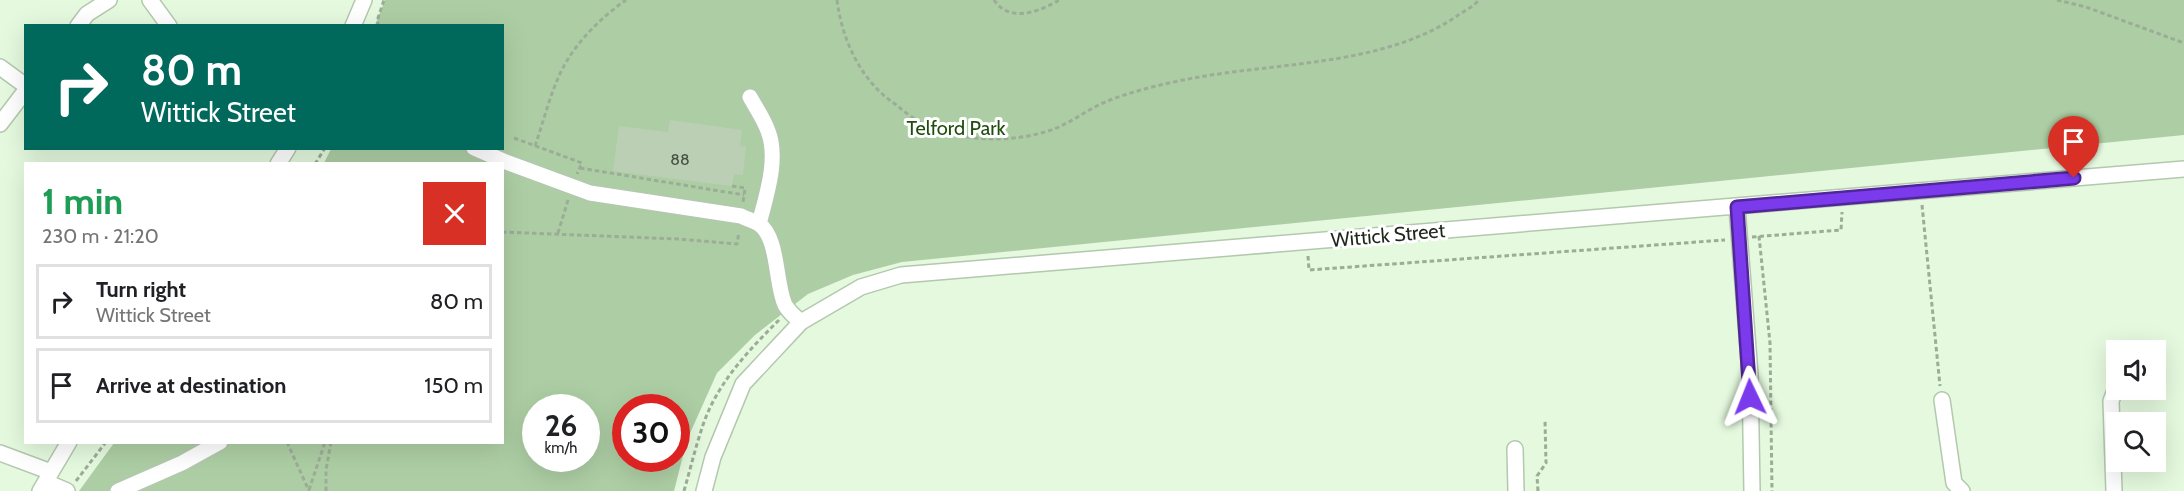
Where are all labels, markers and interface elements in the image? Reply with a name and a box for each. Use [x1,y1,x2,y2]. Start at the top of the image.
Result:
text: 80 m [141,44,242,96]
icon: right [42,48,120,126]
text: Wittick Street [141,96,296,129]
park label: Telford Park [906,116,1006,140]
pin [2048,116,2099,178]
icon: arrive [2057,125,2090,158]
house number: 88 [670,150,690,169]
text: 1 min [42,179,123,223]
button: close [423,182,486,245]
street label: Wittick Street [1330,218,1446,252]
text: 230 m · 21:20 [42,224,159,248]
text: Turn right [96,276,186,303]
icon: right [45,285,78,318]
text: 80 m [430,288,483,315]
text: Wittick Street [96,303,211,327]
map controls [2106,340,2166,472]
button: sound [2106,340,2166,400]
position arrow [1718,365,1782,429]
icon: arrive [45,369,78,402]
text: Arrive at destination [96,372,286,399]
text: 150 m [424,372,483,399]
speed limit sign: 30 [612,394,690,472]
text: 26 [545,407,577,444]
button: search [2106,412,2166,472]
text: km/h [545,439,577,457]

